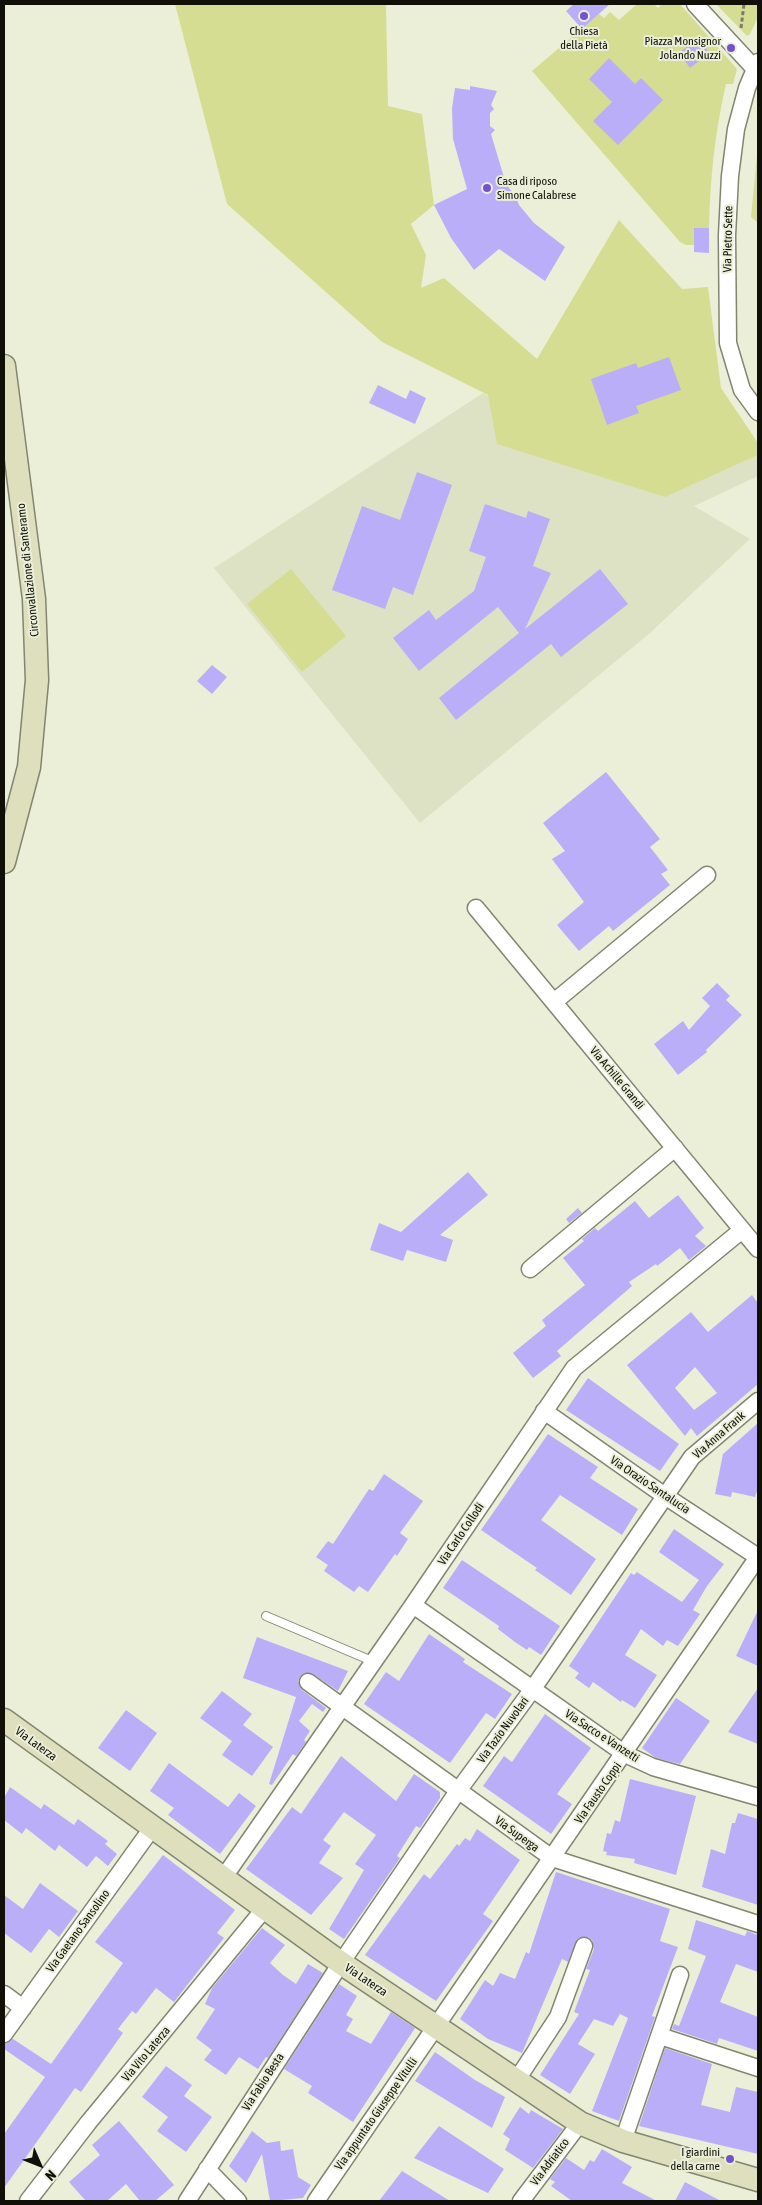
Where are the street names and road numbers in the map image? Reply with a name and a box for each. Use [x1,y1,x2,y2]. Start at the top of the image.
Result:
street label: Via Pietro Sette [720,206,736,272]
street label: Circonvallazione di Santeramo [14,503,42,637]
street label: Via Achille Grandi [587,1044,647,1112]
street label: Via Anna Frank [690,1408,748,1462]
street label: Via Orazio Santalucia [607,1453,693,1517]
street label: Via Carlo Collodi [435,1500,487,1568]
street label: Via Tazio Nuvolari [474,1694,532,1766]
street label: Via Sacco e Vanzetti [562,1707,642,1765]
street label: Via Laterza [12,1724,60,1764]
street label: Via Fausto Coppi [571,1759,625,1827]
street label: Via Superga [492,1813,542,1855]
street label: Via Gaetano Sansolino [43,1887,113,1975]
street label: Via Laterza [342,1961,390,1999]
street label: Via Vito Laterza [119,2023,173,2085]
street label: Via Fabio Besta [239,2050,287,2114]
street label: Via appuntato Giuseppe Vitulli [332,2055,420,2173]
street label: Via Adriatico [528,2135,572,2189]

